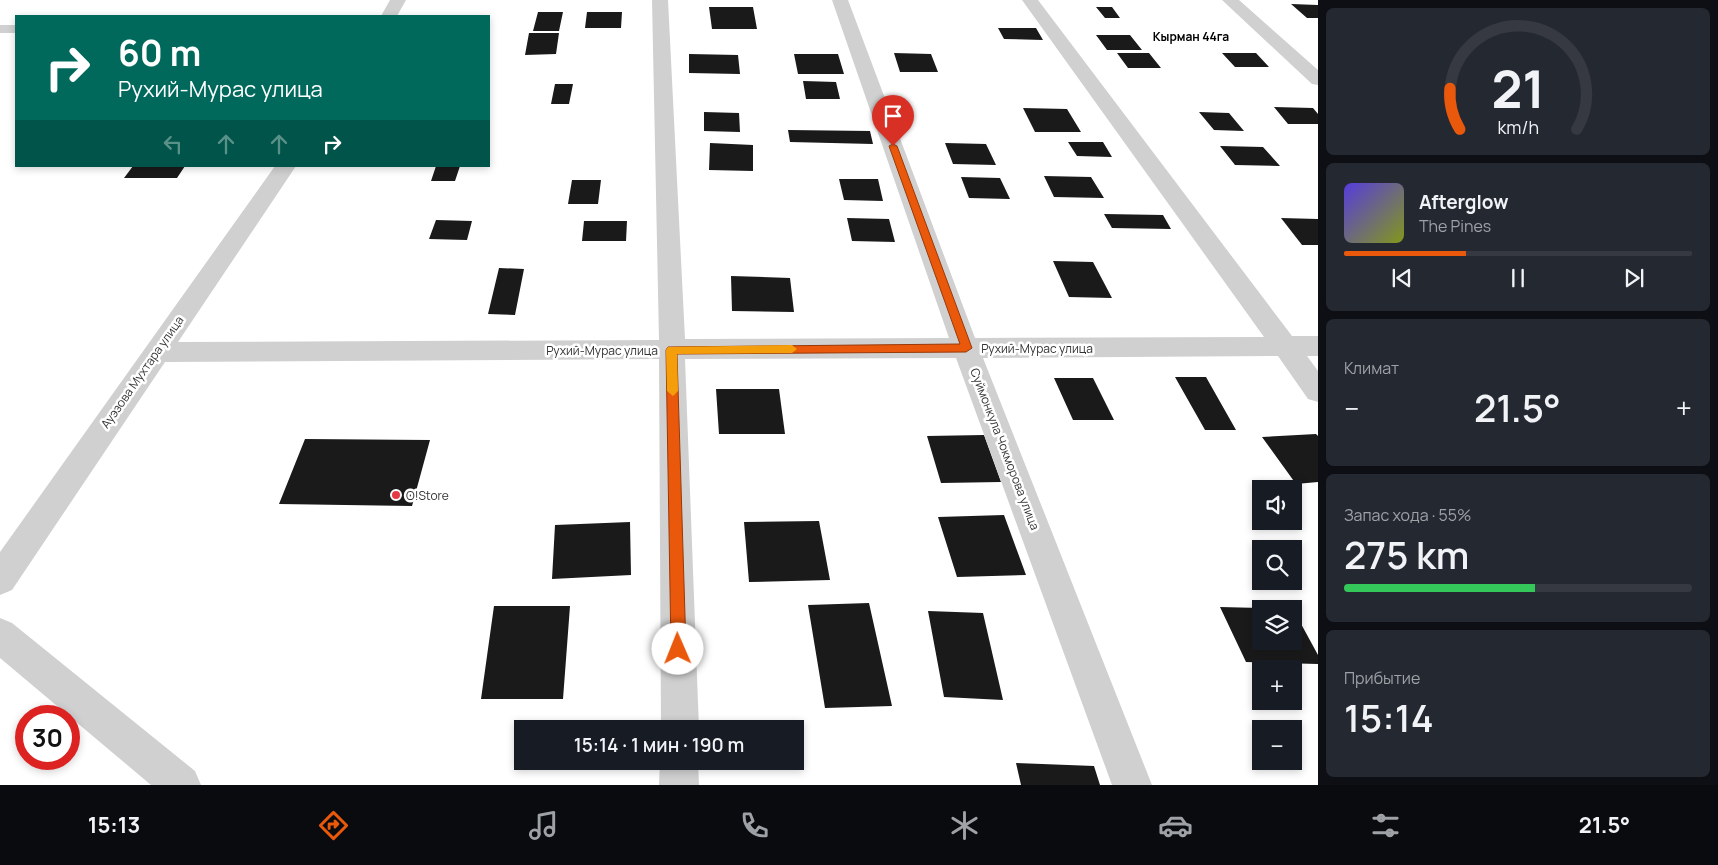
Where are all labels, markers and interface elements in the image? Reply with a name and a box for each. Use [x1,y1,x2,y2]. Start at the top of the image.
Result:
district label: Кырман 44га [1153,28,1229,45]
text: 60 m [118,29,201,77]
icon: right [35,35,100,100]
text: 21 [1491,53,1545,124]
text: Рухий-Мурас улица [118,74,323,104]
pin [872,95,914,146]
icon: arrive [879,102,907,130]
text: km/h [1497,115,1539,139]
icon: left [159,130,187,158]
icon: ahead [212,130,240,158]
icon: ahead [265,130,293,158]
icon: right [318,130,346,158]
text: Afterglow [1419,189,1508,215]
text: The Pines [1419,215,1491,237]
icon: previous [1388,264,1416,292]
icon: pause [1504,264,1532,292]
icon: next [1620,264,1648,292]
street label: Ауэзова Мухтара улица [97,312,187,432]
street label: Рухий-Мурас улица [981,340,1093,357]
street label: Рухий-Мурас улица [546,342,658,359]
text: Климат [1344,357,1399,379]
street label: Суймонкула Чокморова улица [966,366,1044,532]
text: 21.5° [1474,381,1561,433]
text: − [1344,389,1359,427]
text: + [1676,389,1692,427]
map controls [1252,480,1302,770]
button: sound [1252,480,1302,530]
place label: O!Store [406,487,449,504]
marker: O!Store [390,489,402,501]
text: Запас хода · 55% [1344,504,1471,526]
text: 275 km [1344,528,1469,580]
button: search [1252,540,1302,590]
button: layers [1252,600,1302,650]
position arrow [651,622,703,674]
button: + [1252,660,1302,710]
text: Прибытие [1344,667,1420,689]
text: 15:14 [1344,691,1434,743]
speed limit sign: 30 [15,705,80,770]
button: − [1252,720,1302,770]
text: 15:14 · 1 мин · 190 m [574,732,744,758]
icon: directions [316,808,351,843]
icon: music [526,808,561,843]
icon: phone [737,808,772,843]
icon: climate [947,808,982,843]
icon: car [1158,808,1193,843]
icon: filters [1368,808,1403,843]
text: 15:13 [88,810,140,840]
text: 21.5° [1579,810,1630,840]

